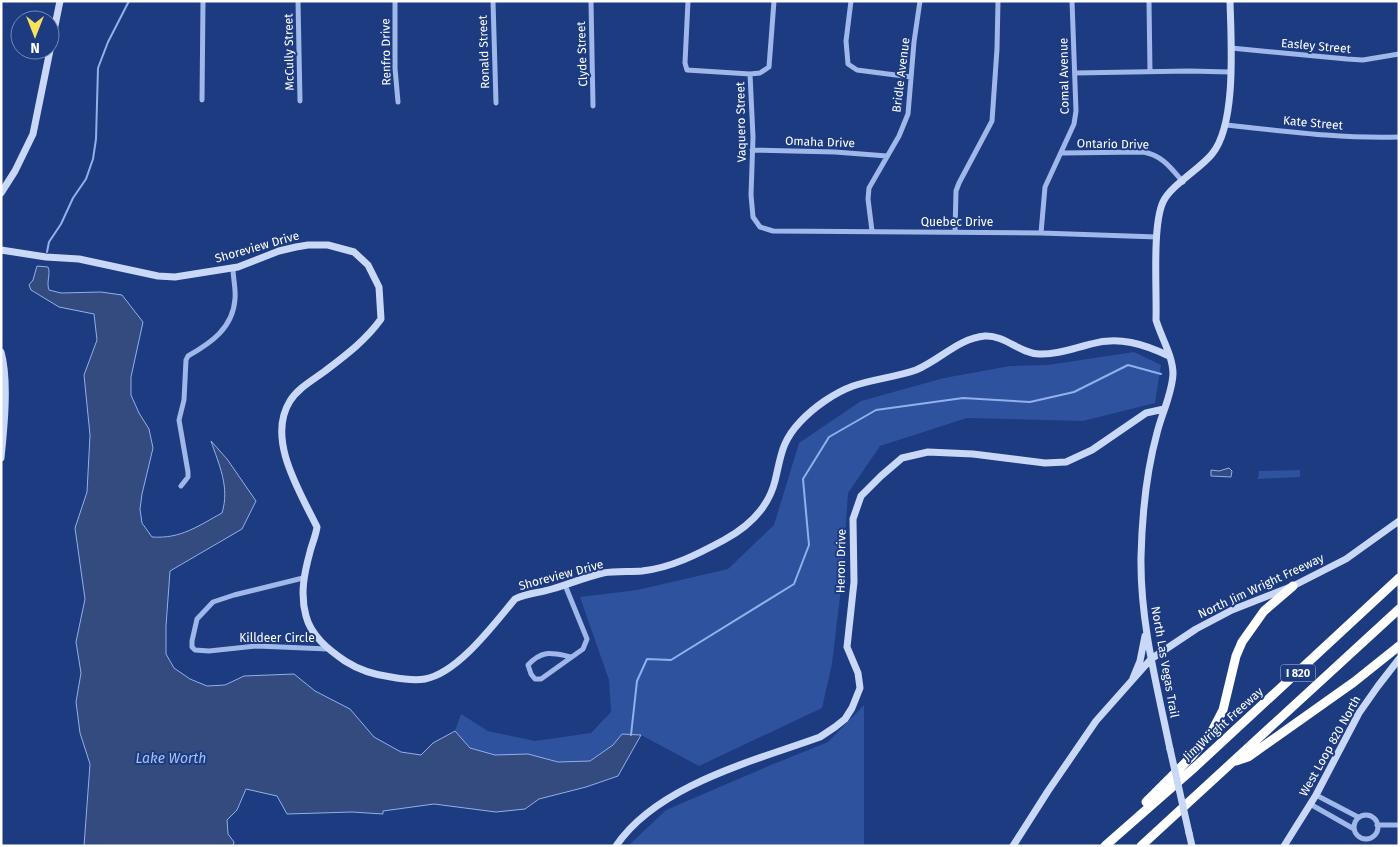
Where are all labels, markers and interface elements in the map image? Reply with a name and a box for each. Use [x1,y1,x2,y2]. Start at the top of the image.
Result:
north arrow [10,10,60,60]
street label: McCully Street [281,13,297,91]
street label: Ronald Street [476,14,492,89]
street label: Renfro Drive [378,18,394,86]
street label: Clyde Street [574,20,590,87]
street label: Easley Street [1281,36,1352,56]
street label: Bridle Avenue [889,37,913,113]
street label: Comal Avenue [1056,38,1072,114]
text: N [30,39,40,56]
street label: Vaquero Street [733,81,749,162]
street label: Kate Street [1283,113,1344,133]
street label: Omaha Drive [785,134,855,150]
street label: Ontario Drive [1077,136,1149,152]
street label: Quebec Drive [921,215,993,229]
street label: Shoreview Drive [213,228,301,266]
street label: Heron Drive [833,529,849,593]
street label: North Jim Wright Freeway [1196,551,1326,621]
street label: Shoreview Drive [517,557,605,593]
street label: North Las Vegas Trail [1148,605,1182,719]
street label: Killdeer Circle [239,631,315,645]
road number: I 820 [1280,664,1316,681]
street label: Jim Wright Freeway [1180,684,1266,764]
street label: West Loop 820 North [1296,693,1364,799]
water label: Lake Worth [136,750,206,767]

